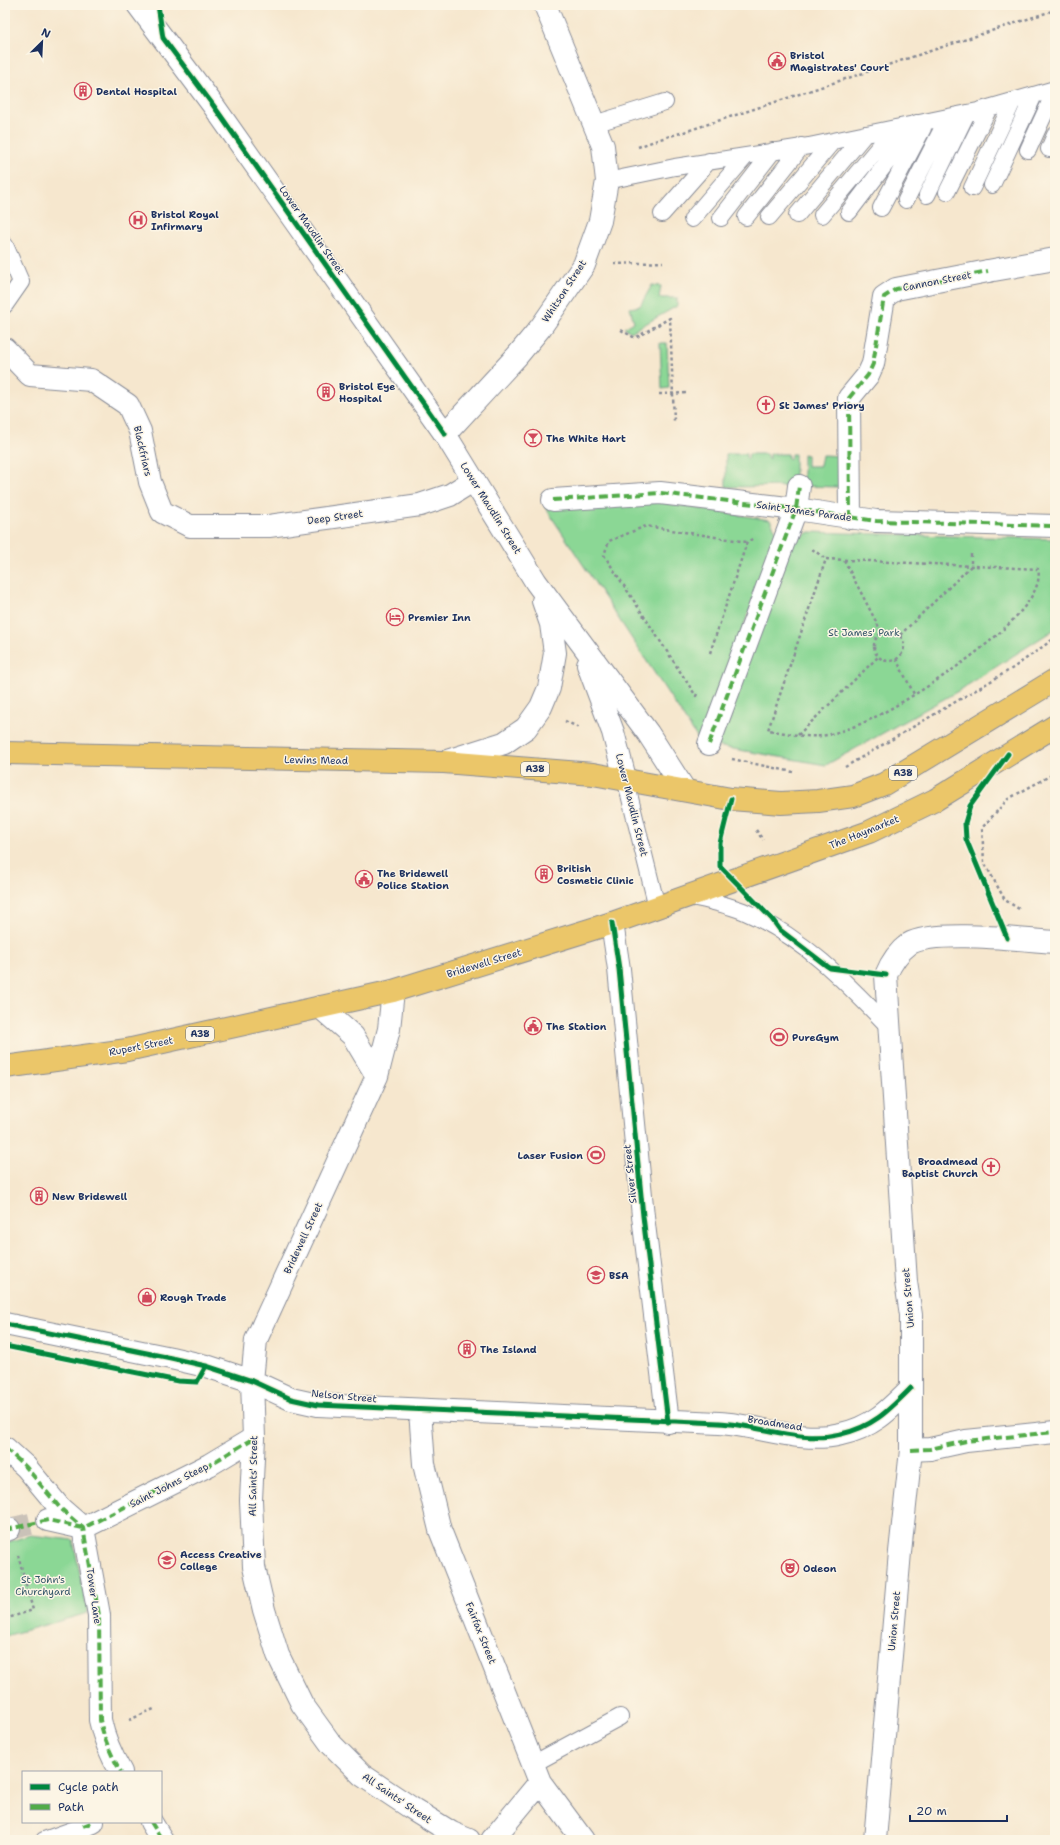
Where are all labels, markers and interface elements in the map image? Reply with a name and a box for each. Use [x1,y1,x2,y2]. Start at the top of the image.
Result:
north arrow [22,22,62,62]
text: N [39,25,53,42]
place label: Bristol Magistrates' Court [790,49,889,74]
public building icon: Bristol Magistrates' Court [767,51,787,71]
building icon: Dental Hospital [73,81,93,101]
place label: Dental Hospital [96,85,177,98]
street label: Lower Maudlin Street [276,183,348,277]
place label: Bristol Royal Infirmary [151,208,219,233]
hospital icon: Bristol Royal Infirmary [128,210,148,230]
street label: Whitson Street [539,257,589,325]
street label: Cannon Street [902,268,972,294]
place label: Bristol Eye Hospital [339,380,395,405]
building icon: Bristol Eye Hospital [316,382,336,402]
church icon: St James' Priory [756,395,776,415]
place label: St James' Priory [779,399,865,412]
street label: Blackfriars [131,424,155,478]
bar icon: The White Hart [523,428,543,448]
place label: The White Hart [546,432,626,445]
street label: Lower Maudlin Street [458,460,524,556]
street label: Saint James Parade [755,498,853,524]
street label: Deep Street [306,507,364,527]
hotel icon: Premier Inn [385,607,405,627]
place label: Premier Inn [408,611,471,624]
park label: St James' Park [828,626,900,639]
street label: Lower Maudlin Street [613,752,651,858]
street label: Lewins Mead [284,753,349,767]
road number: A38 [521,762,549,776]
road number: A38 [889,766,917,780]
street label: The Haymarket [827,812,901,852]
place label: British Cosmetic Clinic [557,862,634,887]
building icon: British Cosmetic Clinic [534,864,554,884]
place label: The Bridewell Police Station [377,867,449,892]
public building icon: The Bridewell Police Station [354,869,374,889]
street label: Bridewell Street [445,945,523,981]
public building icon: The Station [523,1016,543,1036]
place label: The Station [546,1020,607,1033]
road number: A38 [186,1027,214,1041]
sports icon: PureGym [769,1027,789,1047]
place label: PureGym [792,1031,839,1044]
street label: Rupert Street [108,1033,174,1059]
street label: Silver Street [620,1144,640,1204]
sports icon: Laser Fusion [586,1145,606,1165]
place label: Laser Fusion [518,1149,583,1162]
place label: Broadmead Baptist Church [902,1155,978,1180]
church icon: Broadmead Baptist Church [981,1157,1001,1177]
building icon: New Bridewell [29,1186,49,1206]
place label: New Bridewell [52,1190,128,1203]
street label: Bridewell Street [281,1200,325,1276]
school or university icon: BSA [586,1265,606,1285]
street label: Union Street [899,1267,917,1329]
place label: BSA [609,1269,629,1282]
shop icon: Rough Trade [137,1287,157,1307]
place label: Rough Trade [160,1291,227,1304]
building icon: The Island [457,1339,477,1359]
place label: The Island [480,1343,537,1356]
street label: Nelson Street [311,1387,377,1405]
street label: Broadmead [747,1412,804,1434]
street label: All Saints' Street [246,1435,260,1517]
street label: Saint Johns Steep [127,1459,211,1511]
place label: Access Creative College [180,1548,262,1573]
school or university icon: Access Creative College [157,1550,177,1570]
theatre icon: Odeon [780,1558,800,1578]
place label: Odeon [803,1562,837,1575]
street label: Tower Lane [84,1567,104,1625]
park label: St John's Churchyard [15,1573,71,1598]
street label: Union Street [885,1590,903,1652]
street label: Fairfax Street [463,1600,499,1666]
street label: All Saints' Street [360,1770,434,1826]
legend [22,1771,162,1823]
text: Cycle path [58,1779,119,1795]
scale bar [910,1797,1007,1823]
text: Path [58,1799,84,1815]
text: 20 m [916,1803,947,1819]

